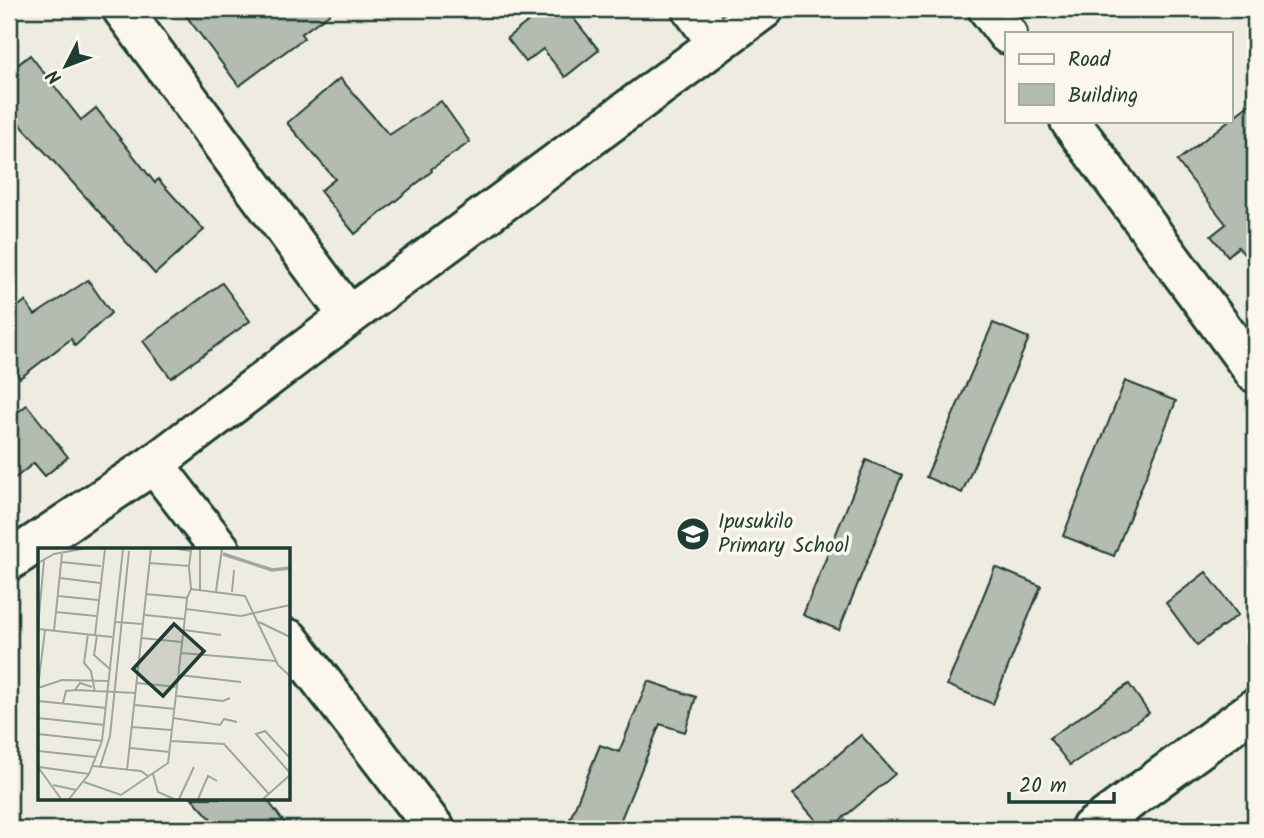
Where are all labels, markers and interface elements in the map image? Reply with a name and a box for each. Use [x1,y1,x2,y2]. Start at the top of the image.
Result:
north arrow [32,32,102,102]
legend [1005,32,1232,122]
text: Road [1068,44,1111,77]
text: N [40,62,70,91]
text: Building [1068,80,1138,113]
place label: Ipusukilo Primary School [718,506,849,563]
school or university icon: Ipusukilo Primary School [674,515,712,553]
inset map [38,548,290,800]
scale bar [1009,761,1114,805]
text: 20 m [1019,770,1067,803]

